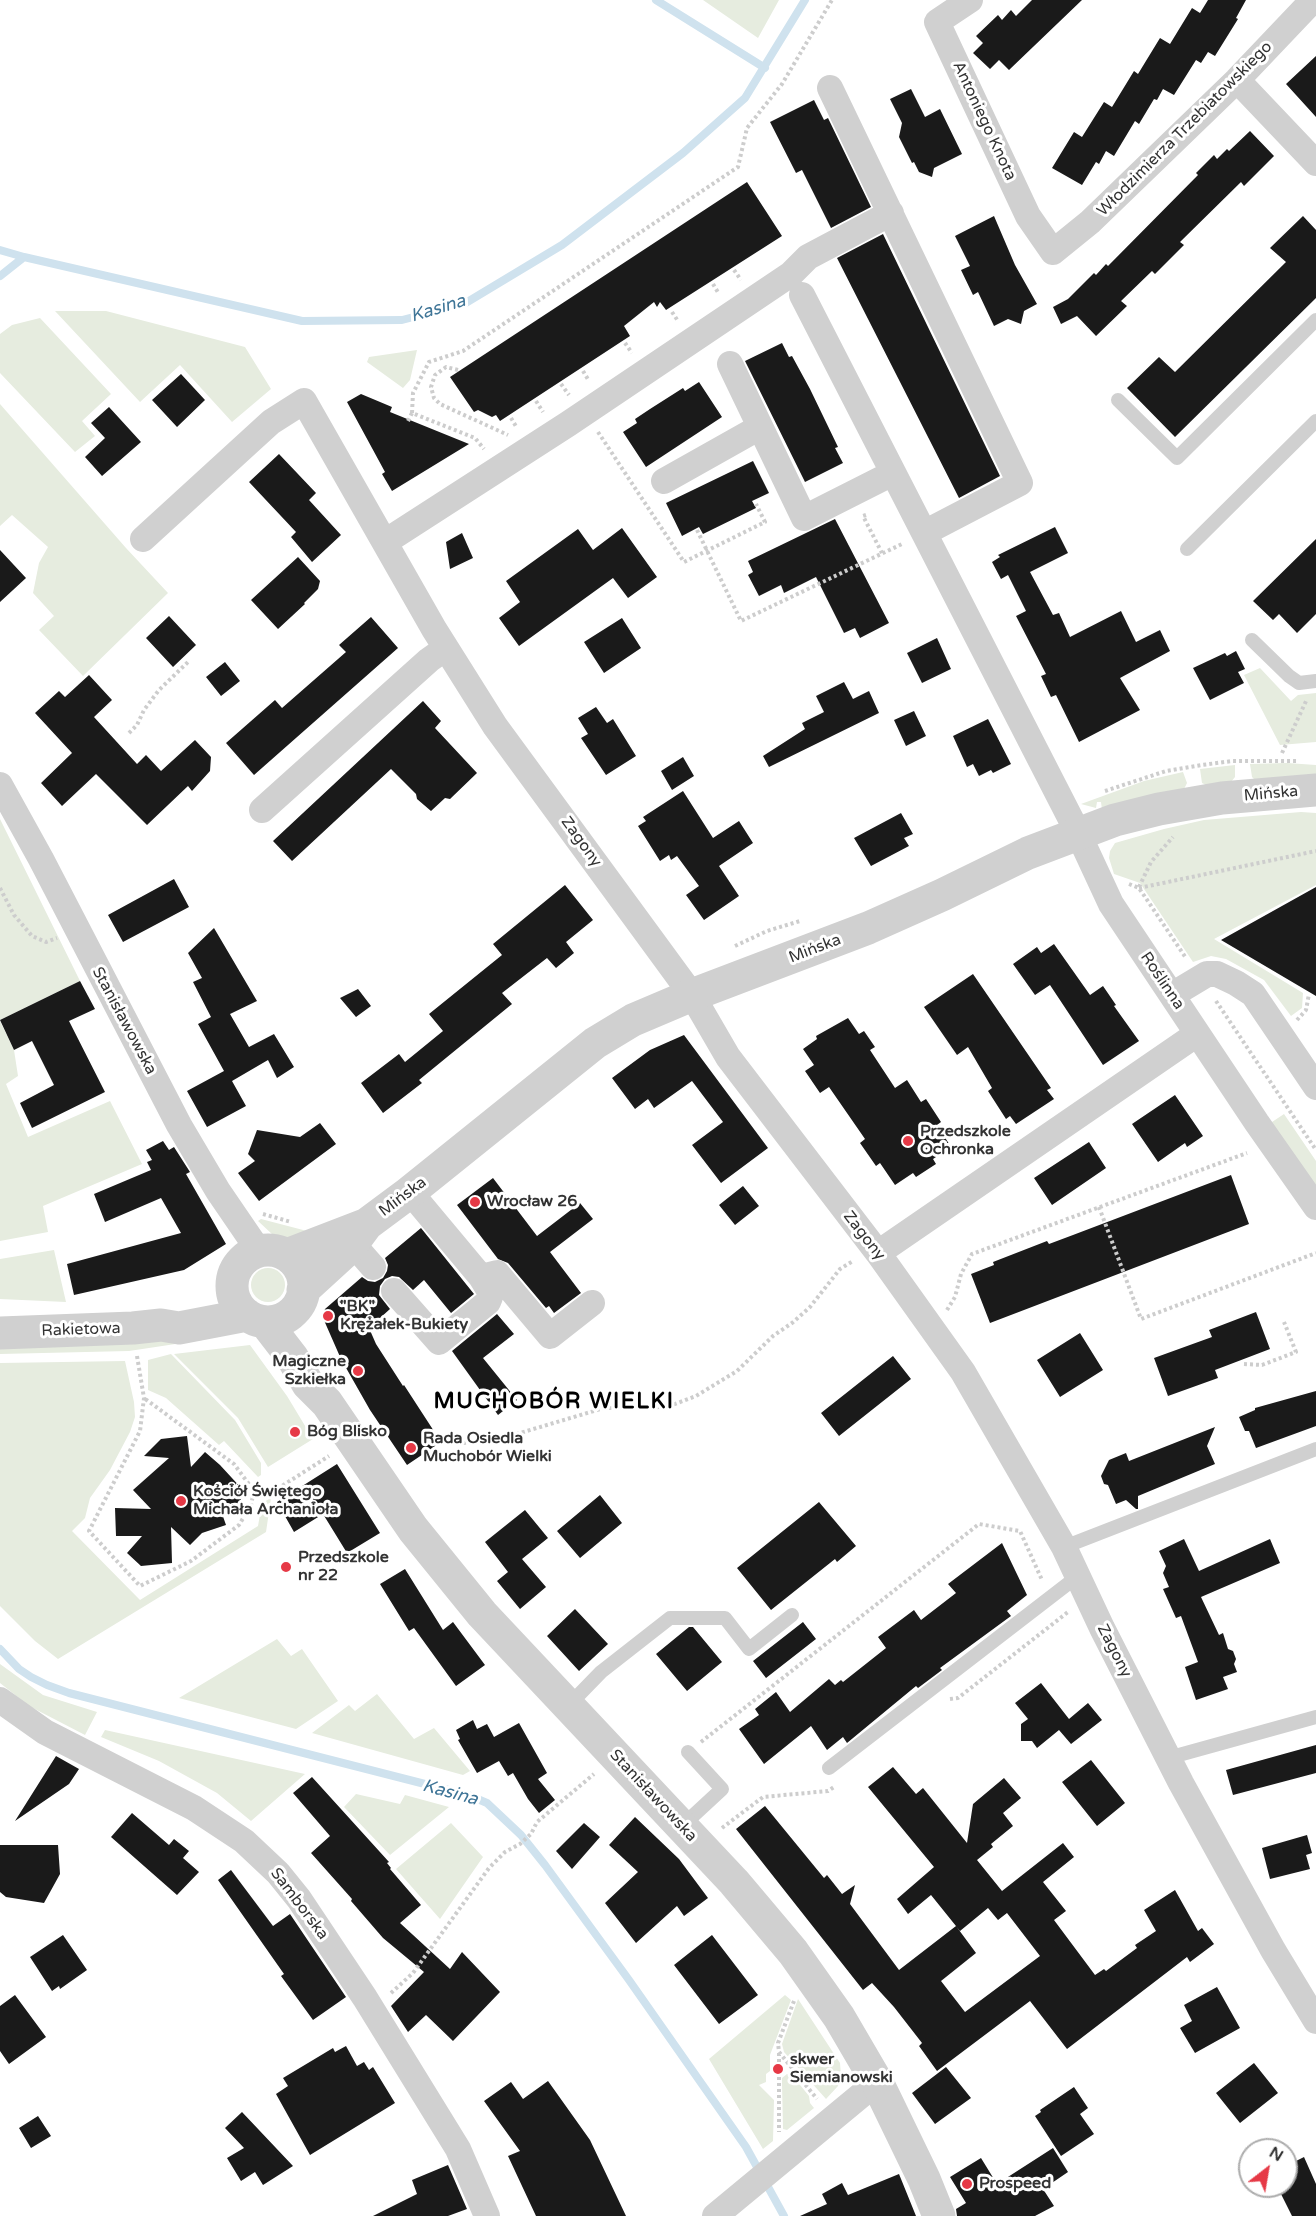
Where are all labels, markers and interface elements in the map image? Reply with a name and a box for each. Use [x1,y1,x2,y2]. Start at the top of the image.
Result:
street label: Włodzimierza Trzebiatowskiego [1094,38,1276,220]
street label: Antoniego Knota [948,58,1020,184]
water label: Kasina [408,290,468,328]
street label: Mińska [1243,782,1299,806]
street label: Zagony [556,813,606,871]
street label: Mińska [786,930,844,968]
street label: Roślinna [1136,949,1188,1013]
street label: Stanisławowska [88,964,160,1078]
place label: Przedszkole Ochronka [920,1122,1011,1160]
marker: Przedszkole Ochronka [901,1134,915,1148]
street label: Mińska [376,1173,430,1221]
place label: Wrocław 26 [487,1192,577,1212]
marker: Wrocław 26 [468,1195,482,1209]
street label: Zagony [839,1208,889,1264]
place label: "BK" Krężałek-Bukiety [340,1297,468,1335]
marker: "BK" Krężałek-Bukiety [321,1309,335,1323]
street label: Rakietowa [41,1319,121,1341]
place label: Magiczne Szkiełka [272,1352,346,1390]
marker: Magiczne Szkiełka [351,1364,365,1378]
district label: MUCHOBÓR WIELKI [434,1389,674,1415]
place label: Bóg Blisko [307,1422,387,1442]
marker: Bóg Blisko [288,1425,302,1439]
place label: Rada Osiedla Muchobór Wielki [423,1429,552,1467]
marker: Rada Osiedla Muchobór Wielki [404,1441,418,1455]
place label: Kościół Świętego Michała Archanioła [193,1482,338,1520]
marker: Kościół Świętego Michała Archanioła [174,1494,188,1508]
place label: Przedszkole nr 22 [298,1548,389,1586]
marker: Przedszkole nr 22 [279,1560,293,1574]
street label: Zagony [1092,1621,1136,1681]
street label: Stanisławowska [605,1746,701,1846]
water label: Kasina [420,1775,480,1811]
street label: Samborska [266,1864,332,1944]
place label: skwer Siemianowski [790,2050,893,2088]
marker: skwer Siemianowski [771,2062,785,2076]
north arrow [1238,2138,1298,2198]
text: N [1266,2142,1287,2166]
place label: Prospeed [979,2174,1051,2194]
marker: Prospeed [960,2177,974,2191]

